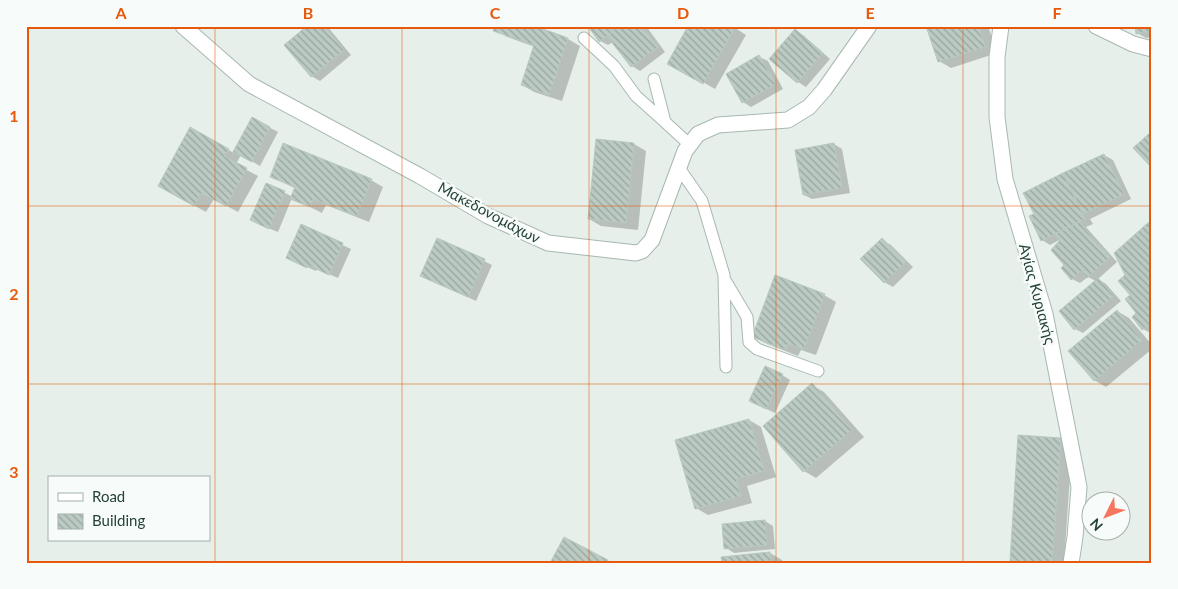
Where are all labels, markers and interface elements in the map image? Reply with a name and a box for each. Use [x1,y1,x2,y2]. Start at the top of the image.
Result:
text: A [114,3,127,22]
text: B [303,3,313,22]
text: C [490,3,501,22]
text: D [677,3,689,22]
text: E [865,3,875,22]
text: F [1052,3,1062,22]
text: 1 [9,106,19,125]
street label: Μακεδονομάχων [435,178,544,247]
street label: Αγίας Κυριακής [1016,241,1060,346]
text: 2 [9,284,19,303]
text: 3 [9,462,19,481]
legend [48,476,210,542]
text: Road [92,487,125,505]
north arrow [1080,492,1130,542]
text: Building [92,511,145,529]
text: N [1086,515,1106,535]

